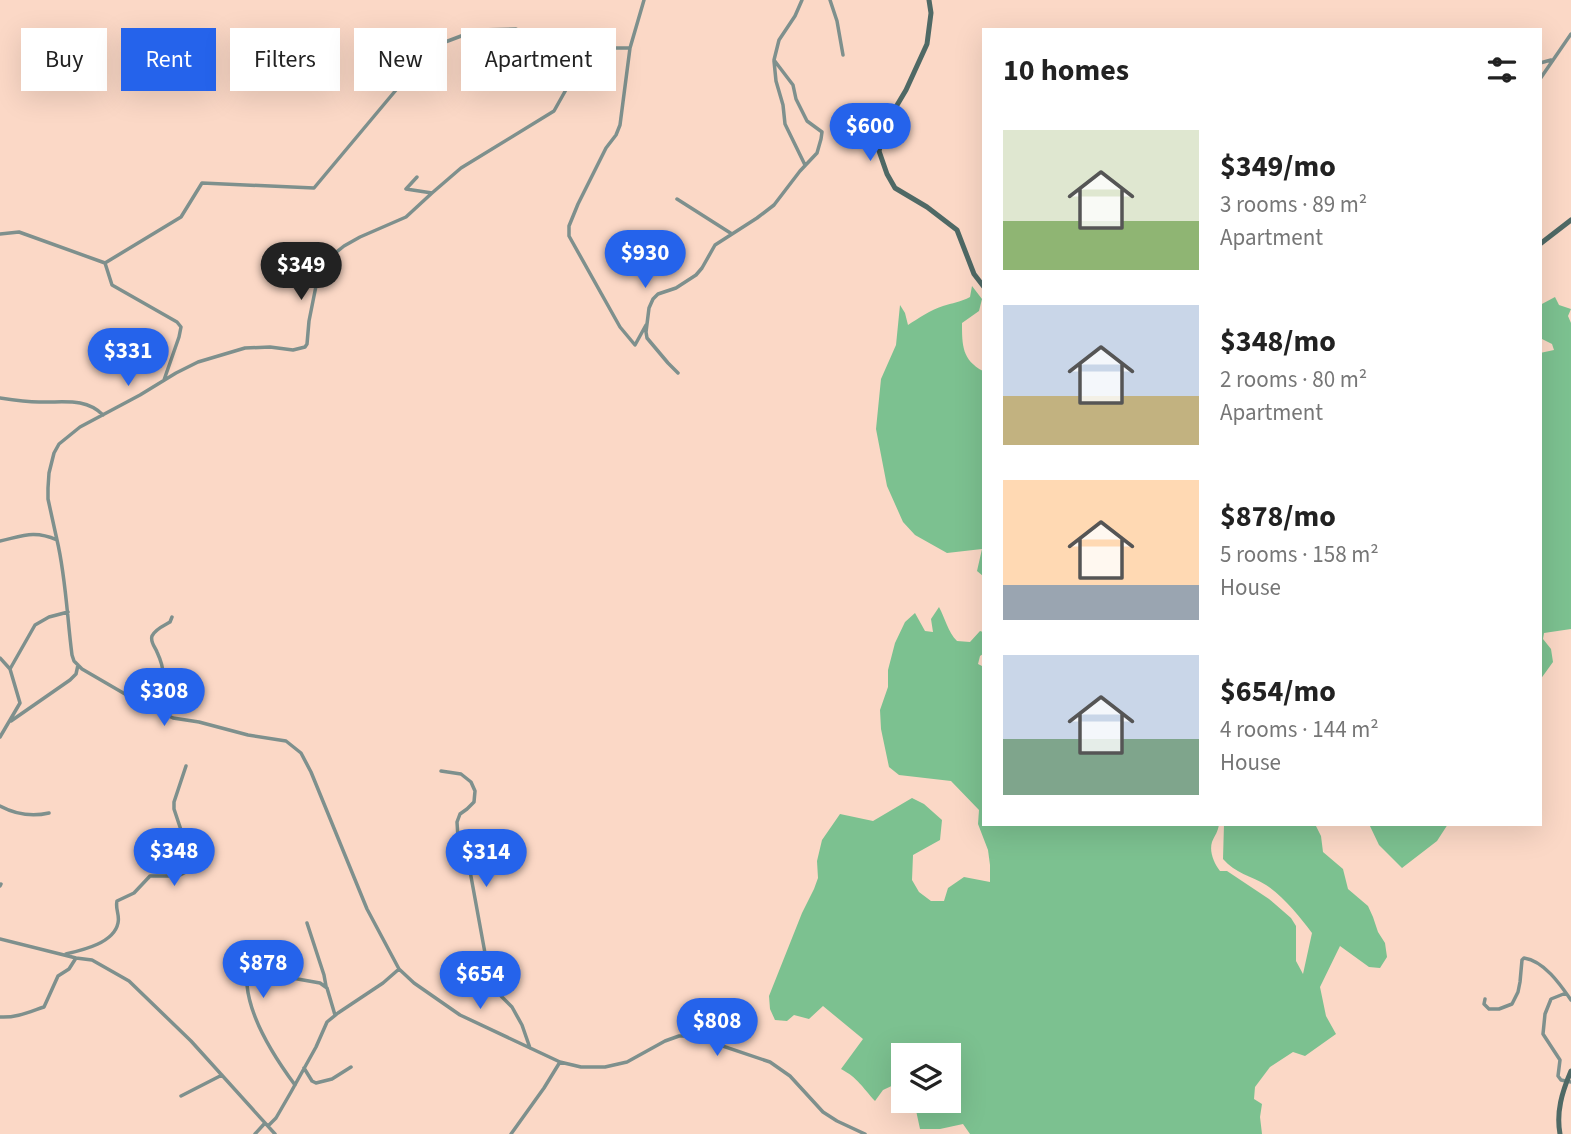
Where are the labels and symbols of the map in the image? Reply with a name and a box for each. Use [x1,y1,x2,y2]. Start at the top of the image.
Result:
pin: $600 [829,104,911,163]
pin: $930 [604,230,686,290]
pin: $349 [260,243,342,302]
pin: $331 [87,328,169,388]
pin: $308 [123,668,205,728]
pin: $348 [133,828,215,888]
pin: $314 [445,830,527,889]
pin: $878 [222,940,304,1000]
pin: $654 [439,951,521,1011]
pin: $808 [676,998,758,1058]

